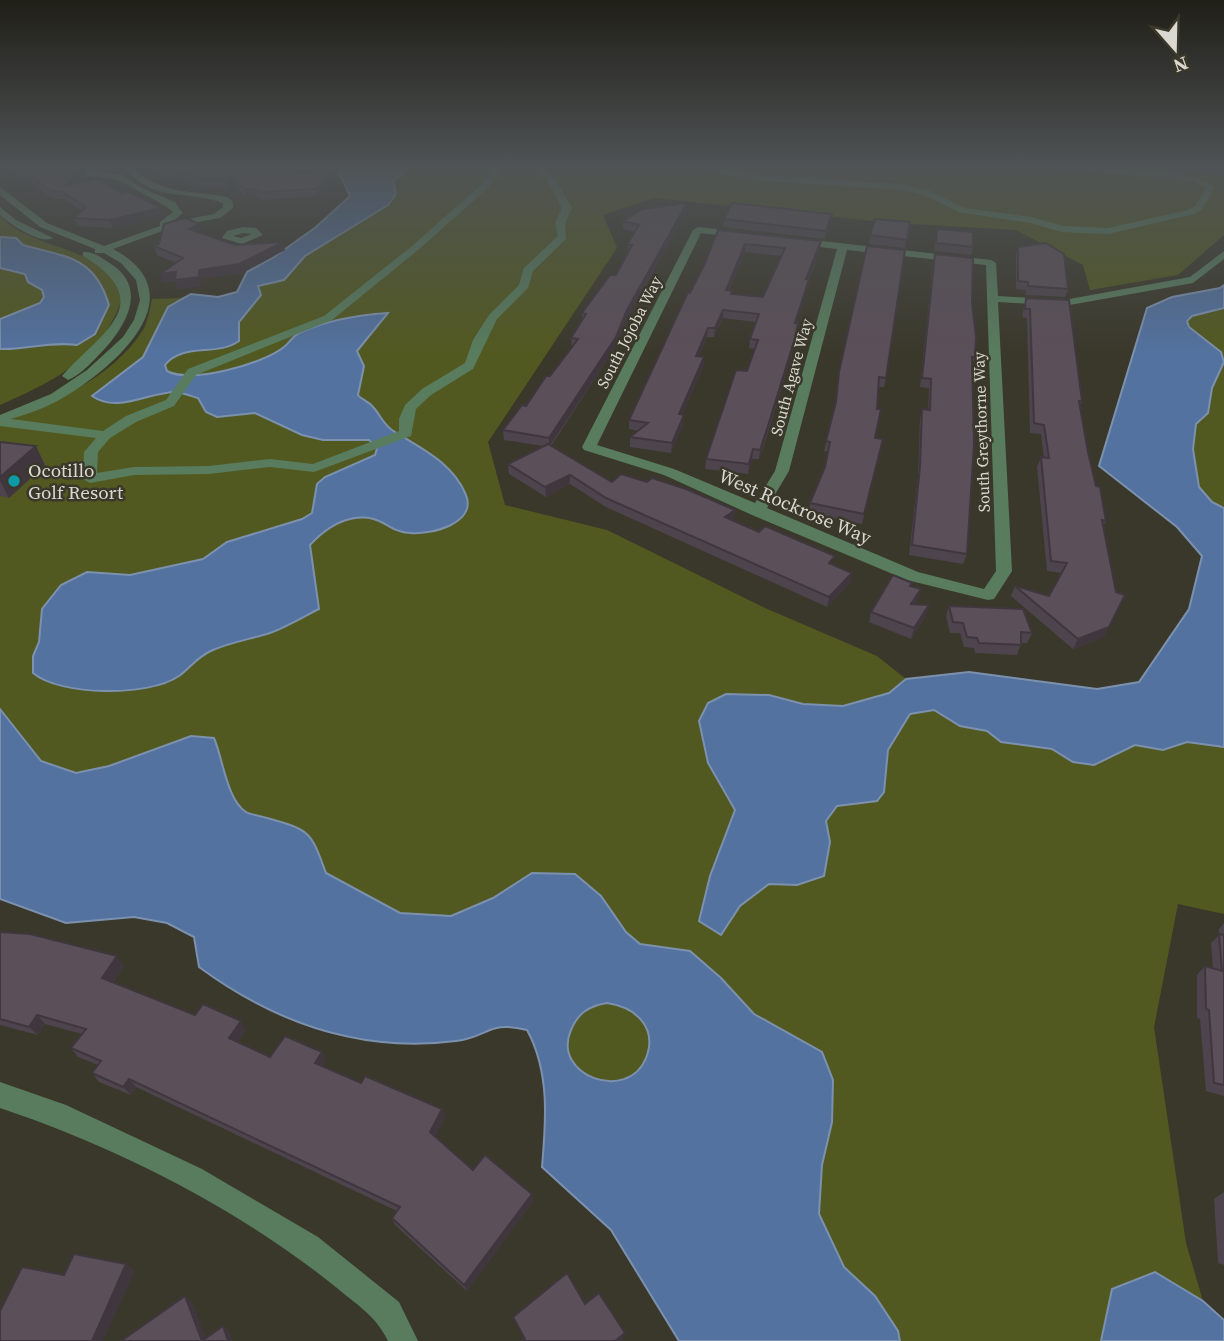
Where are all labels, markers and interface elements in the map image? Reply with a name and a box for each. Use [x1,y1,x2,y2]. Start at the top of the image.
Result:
north arrow [1140,14,1210,84]
text: N [1170,50,1192,80]
street label: South Jojoba Way [591,271,667,392]
street label: South Agave Way [765,315,817,438]
street label: South Greythorne Way [967,351,995,513]
place label: Ocotillo Golf Resort [28,457,124,505]
street label: West Rockrose Way [715,462,876,550]
marker: Ocotillo Golf Resort [6,473,22,489]

